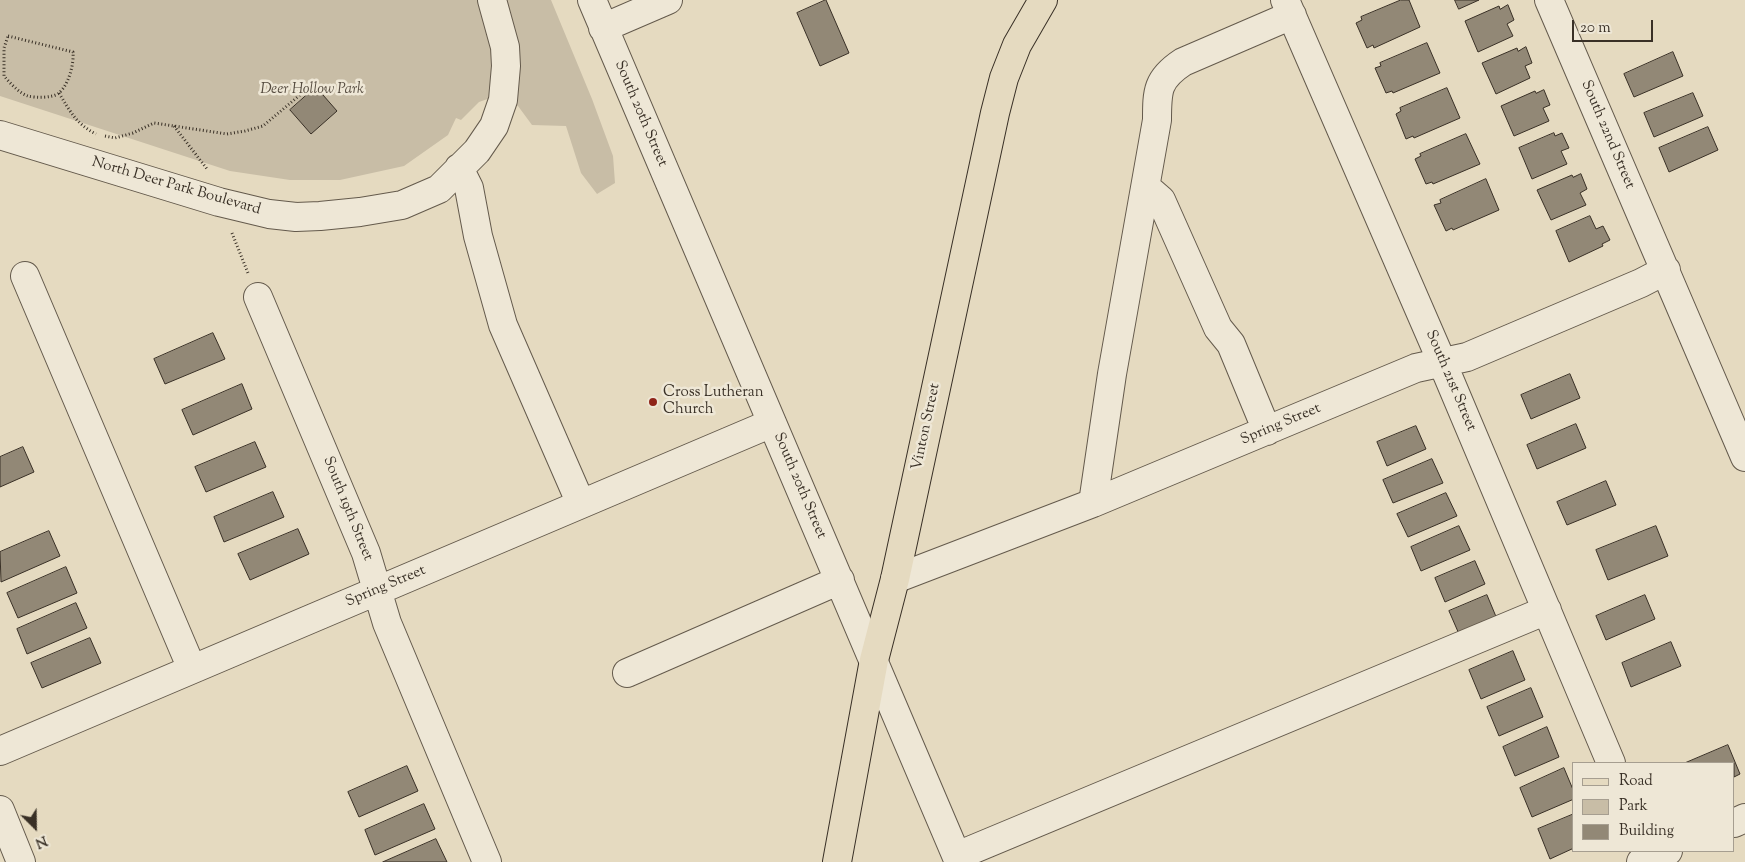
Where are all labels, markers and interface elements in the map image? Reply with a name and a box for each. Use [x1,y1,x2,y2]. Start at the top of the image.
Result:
scale bar [1575,10,1656,42]
text: 20 m [1580,18,1611,39]
street label: South 20th Street [610,58,670,170]
street label: South 22nd Street [1576,78,1638,192]
park label: Deer Hollow Park [260,81,364,99]
street label: North Deer Park Boulevard [89,154,263,220]
street label: South 21st Street [1421,328,1479,434]
street label: Vinton Street [909,382,945,472]
place label: Cross Lutheran Church [663,384,764,419]
marker: Cross Lutheran Church [647,396,659,408]
street label: Spring Street [1238,400,1324,450]
street label: South 20th Street [769,430,829,542]
street label: South 19th Street [318,454,376,564]
street label: Spring Street [343,562,429,612]
legend [1572,762,1735,852]
text: Road [1619,771,1653,792]
text: Park [1619,796,1648,817]
north arrow [10,802,60,852]
text: Building [1619,821,1674,842]
text: N [32,829,50,852]

